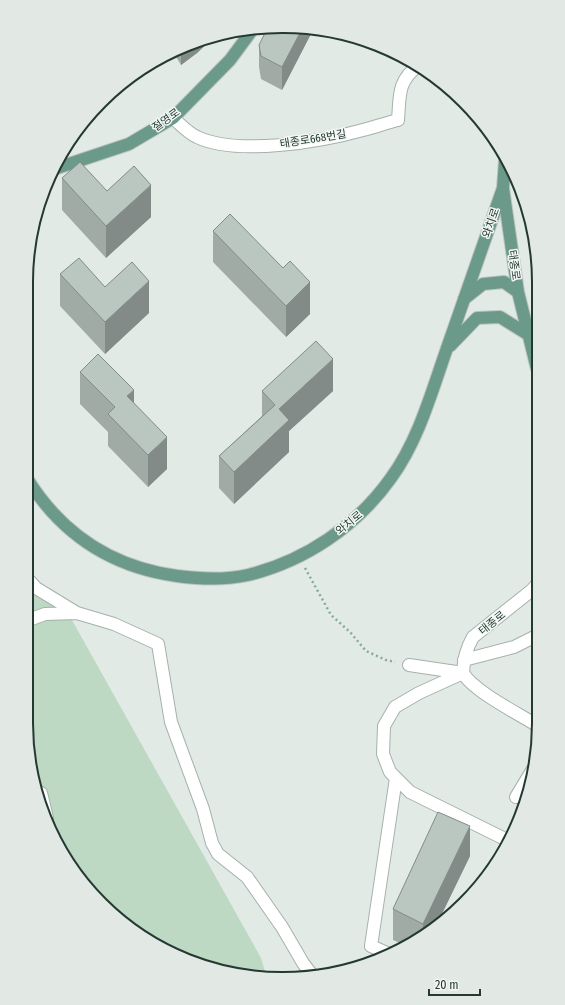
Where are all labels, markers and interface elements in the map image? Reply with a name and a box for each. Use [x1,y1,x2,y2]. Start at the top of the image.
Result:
street label: 절영로 [150,106,182,134]
street label: 태종로668번길 [279,127,347,151]
street label: 와치로 [480,207,502,239]
street label: 태종로 [505,249,523,281]
street label: 와치로 [333,508,365,538]
street label: 태종로 [476,608,508,638]
scale bar [429,971,480,997]
text: 20 m [435,978,459,992]

